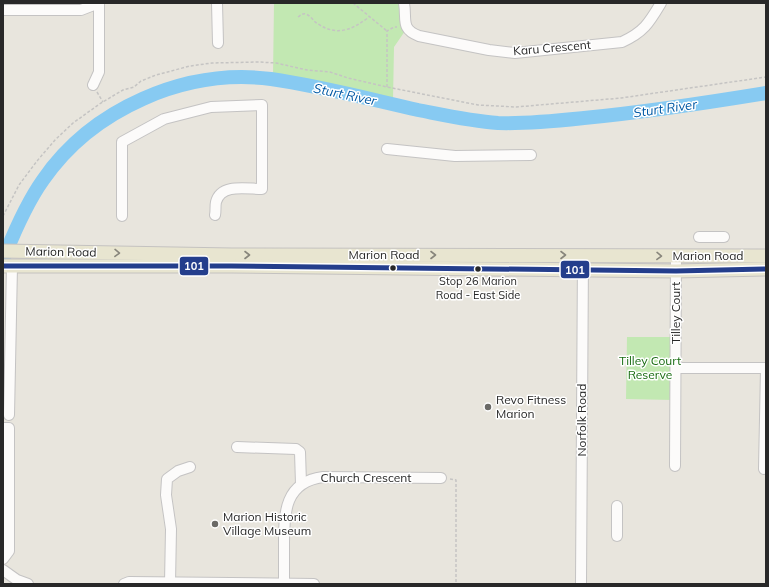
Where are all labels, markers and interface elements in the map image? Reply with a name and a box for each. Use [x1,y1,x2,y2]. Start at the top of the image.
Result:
street label: Karu Crescent [513,37,591,58]
water label: Sturt River [312,80,379,109]
water label: Sturt River [632,95,699,120]
street label: Marion Road [25,243,97,260]
street label: Marion Road [348,247,420,262]
street label: Marion Road [672,248,744,263]
one-way arrow [114,249,120,257]
one-way arrow [244,251,250,259]
one-way arrow [430,251,436,259]
one-way arrow [560,251,566,259]
one-way arrow [656,252,662,260]
line badge: 101 [179,256,209,276]
text: 101 [184,259,204,273]
line badge: 101 [560,260,590,279]
unlabelled marker [388,263,398,273]
text: 101 [565,263,585,277]
marker: Stop 26 Marion Road - East Side [473,264,483,274]
place label: Stop 26 Marion Road - East Side [436,274,520,302]
street label: Tilley Court [668,282,683,344]
park label: Tilley Court Reserve [619,353,681,382]
street label: Norfolk Road [574,384,589,456]
place label: Revo Fitness Marion [496,392,566,421]
marker: Revo Fitness Marion [483,402,493,412]
street label: Church Crescent [320,470,412,485]
place label: Marion Historic Village Museum [223,509,311,538]
marker: Marion Historic Village Museum [210,519,220,529]

